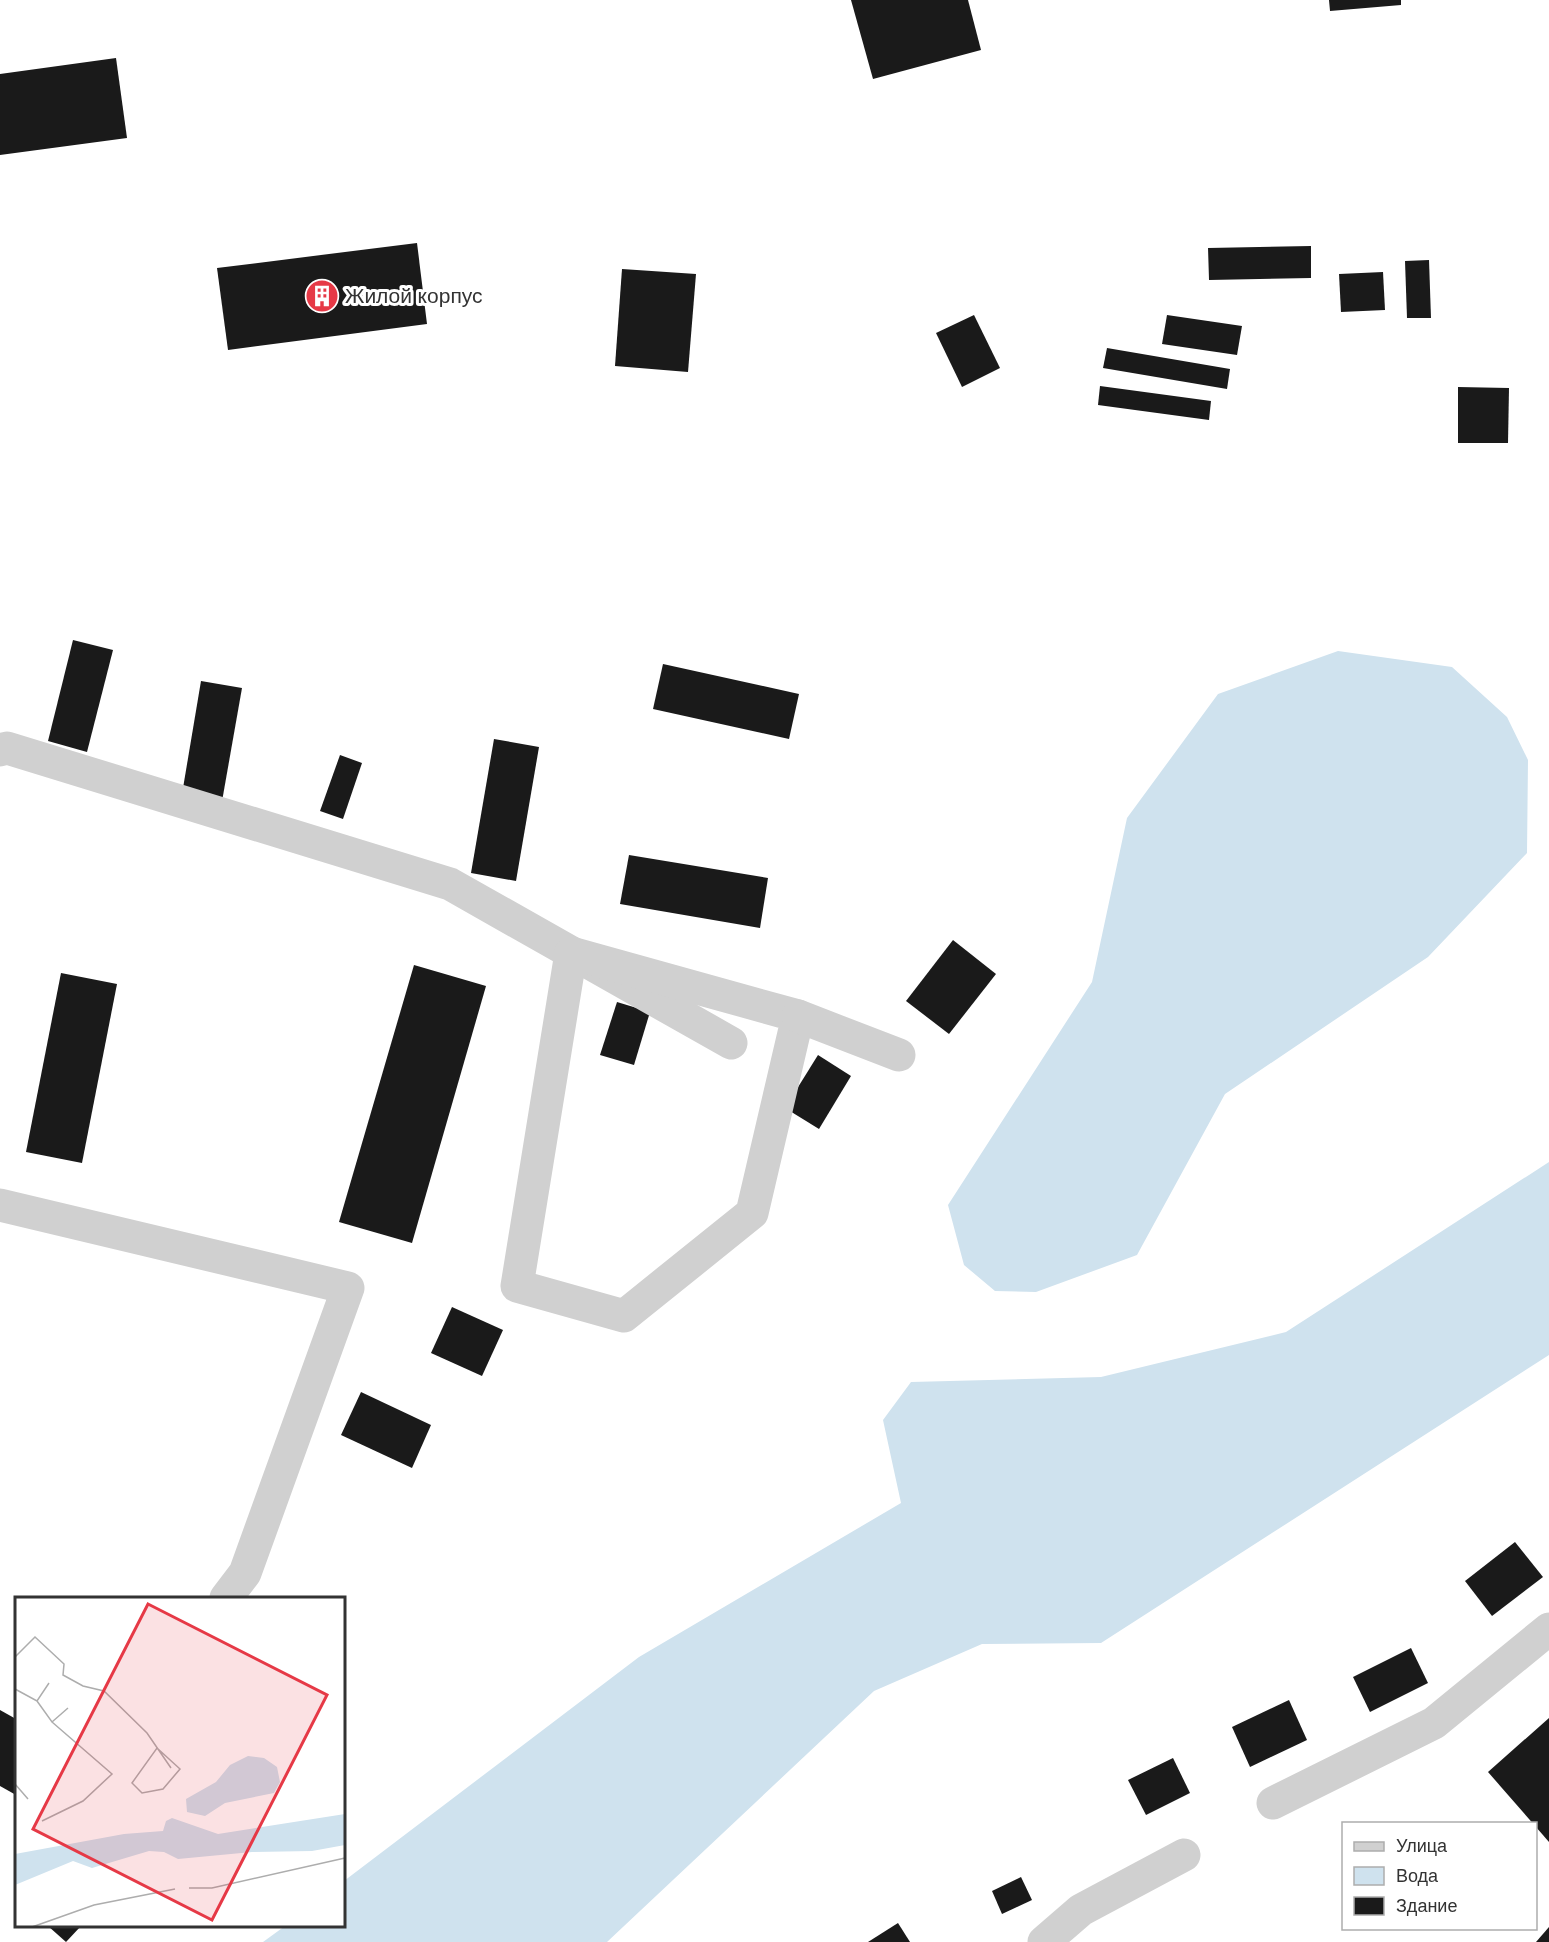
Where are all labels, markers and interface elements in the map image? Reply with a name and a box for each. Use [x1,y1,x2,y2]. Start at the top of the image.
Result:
building icon: Жилой корпус [304,278,340,314]
place label: Жилой корпус [345,282,483,310]
inset map [15,1597,345,1927]
legend [1342,1822,1537,1930]
text: Улица [1396,1834,1448,1858]
text: Вода [1396,1864,1439,1888]
text: Здание [1396,1894,1457,1918]

